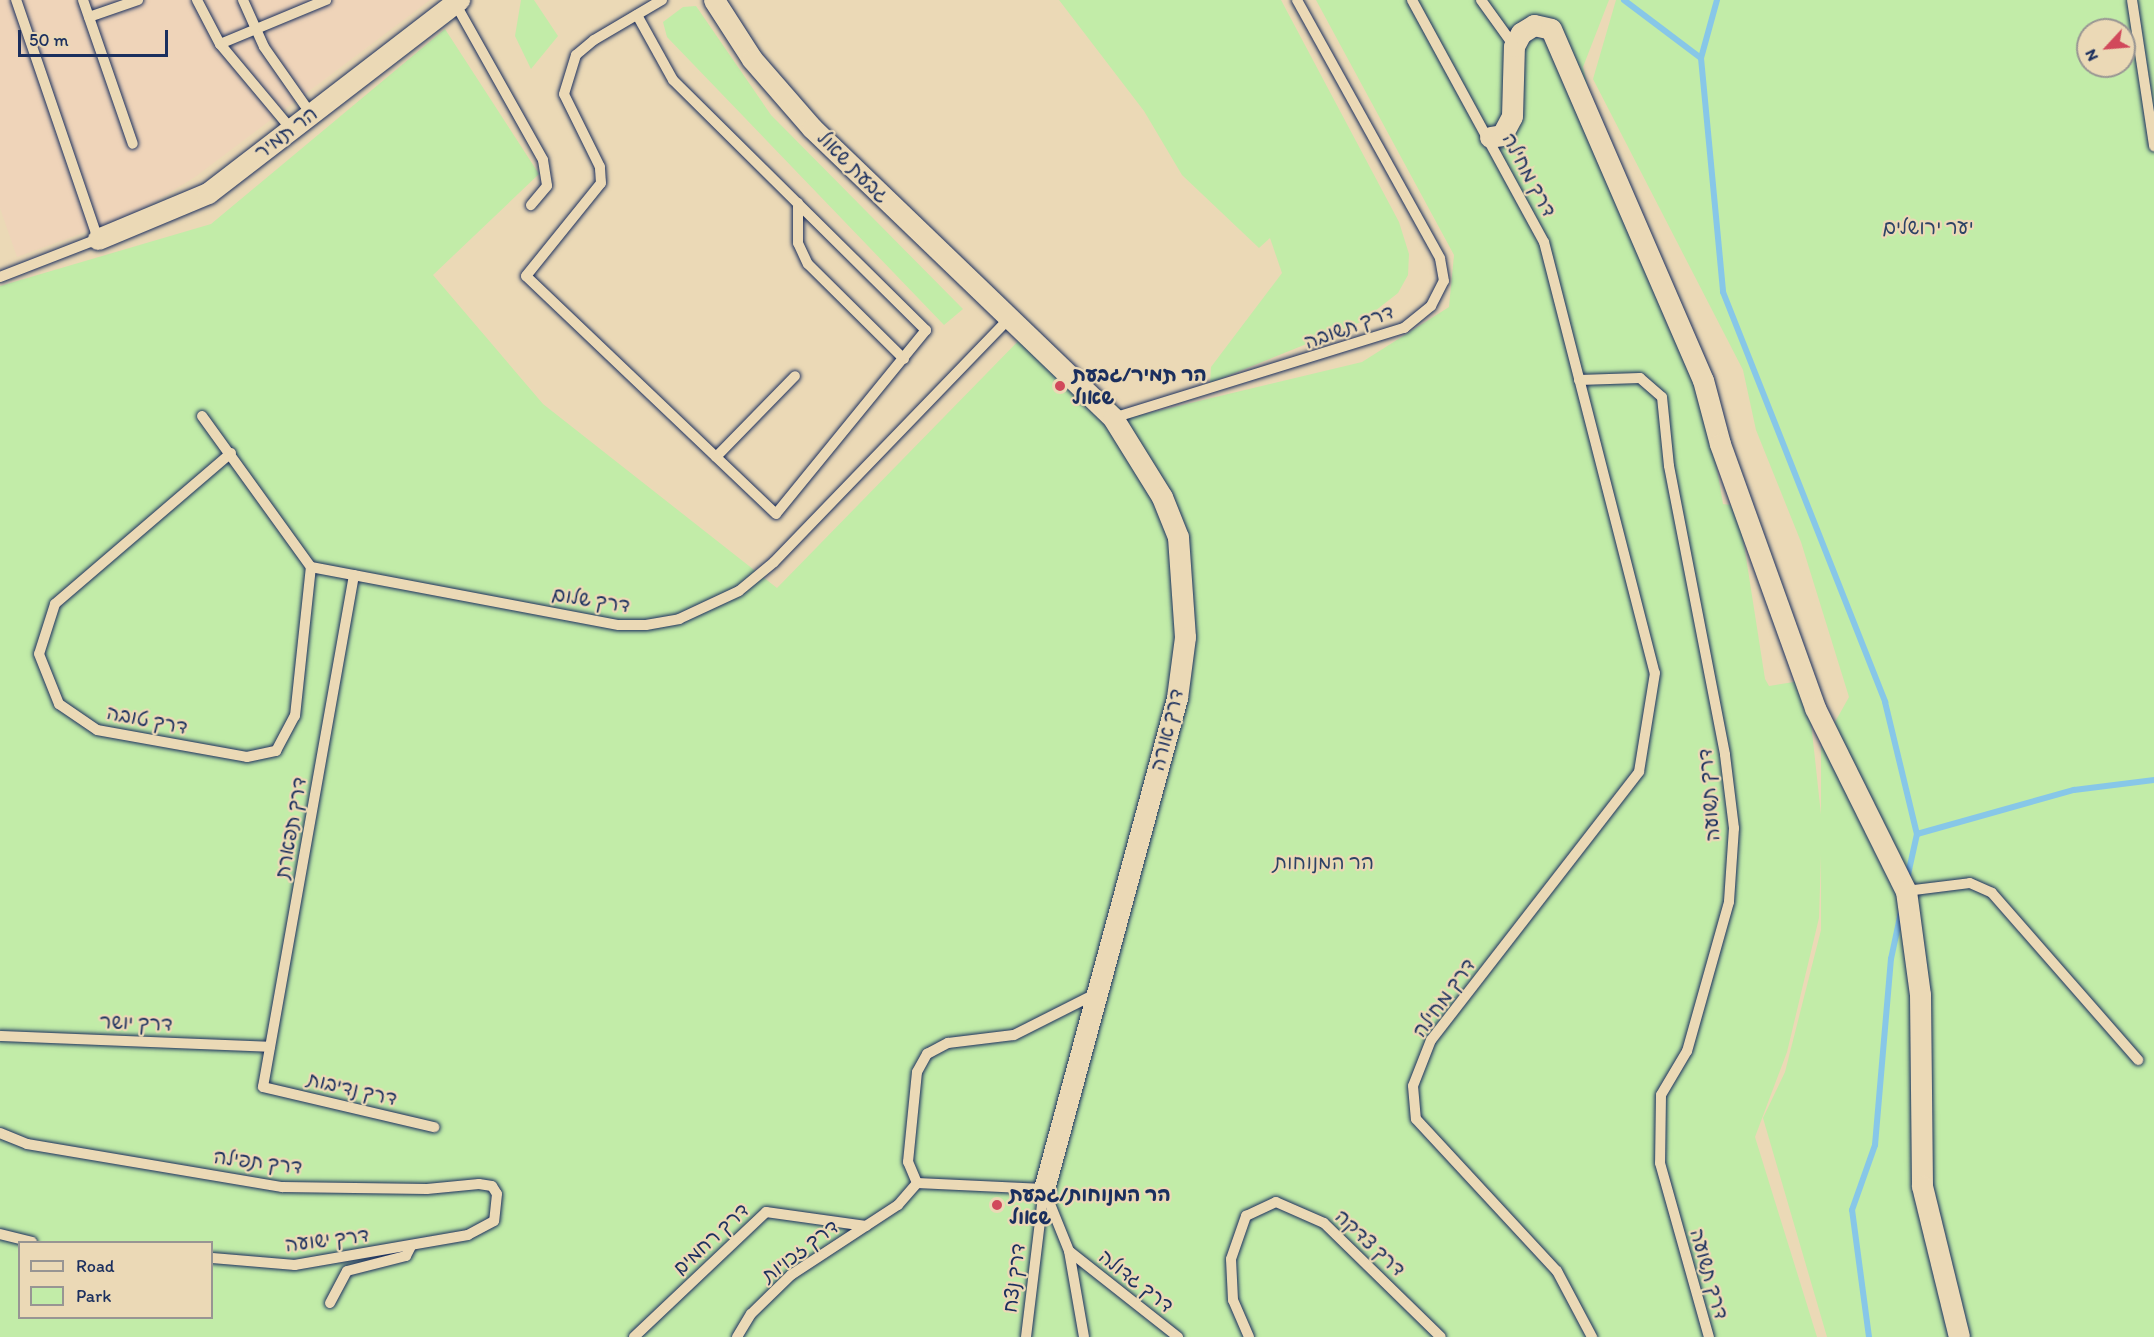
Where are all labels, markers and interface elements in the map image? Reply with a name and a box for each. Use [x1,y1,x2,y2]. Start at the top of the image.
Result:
scale bar [21,18,171,56]
north arrow [2076,18,2136,78]
text: 50 m [29,29,69,51]
text: N [2080,46,2102,64]
street label: הר תמיר [250,101,322,165]
street label: גבעת שאול [812,126,894,208]
street label: דרך מחילה [1497,129,1561,221]
park label: יער ירושלים [1882,215,1974,239]
street label: דרך תשובה [1301,300,1397,354]
place label: הר תמיר/גבעת שאול [1072,362,1207,409]
marker: הר תמיר/גבעת שאול [1053,379,1067,393]
street label: דרך שלום [550,582,632,618]
street label: דרך אורה [1145,686,1189,774]
street label: דרך טובה [104,700,190,740]
street label: דרך תשועה [1693,748,1725,842]
street label: דרך תפארת [270,775,312,881]
park label: הר המנוחות [1274,850,1374,874]
street label: דרך מחילה [1407,954,1481,1042]
street label: דרך יושר [99,1010,173,1036]
street label: דרך נדיבות [305,1067,399,1111]
street label: דרך תפילה [212,1145,304,1179]
place label: הר המנוחות/גבעת שאול [1009,1182,1171,1229]
street label: דרך רחמים [668,1198,754,1280]
marker: הר המנוחות/גבעת שאול [990,1198,1004,1212]
street label: דרך צדקה [1330,1204,1410,1282]
street label: דרך זכויות [757,1214,843,1288]
street label: דרך ישועה [284,1223,370,1257]
street label: דרך תשועה [1685,1226,1733,1322]
legend [18,1241,213,1319]
street label: דרך נצח [998,1242,1030,1314]
street label: דרך גדולה [1094,1244,1178,1318]
text: Road [76,1255,115,1277]
text: Park [76,1285,111,1307]

